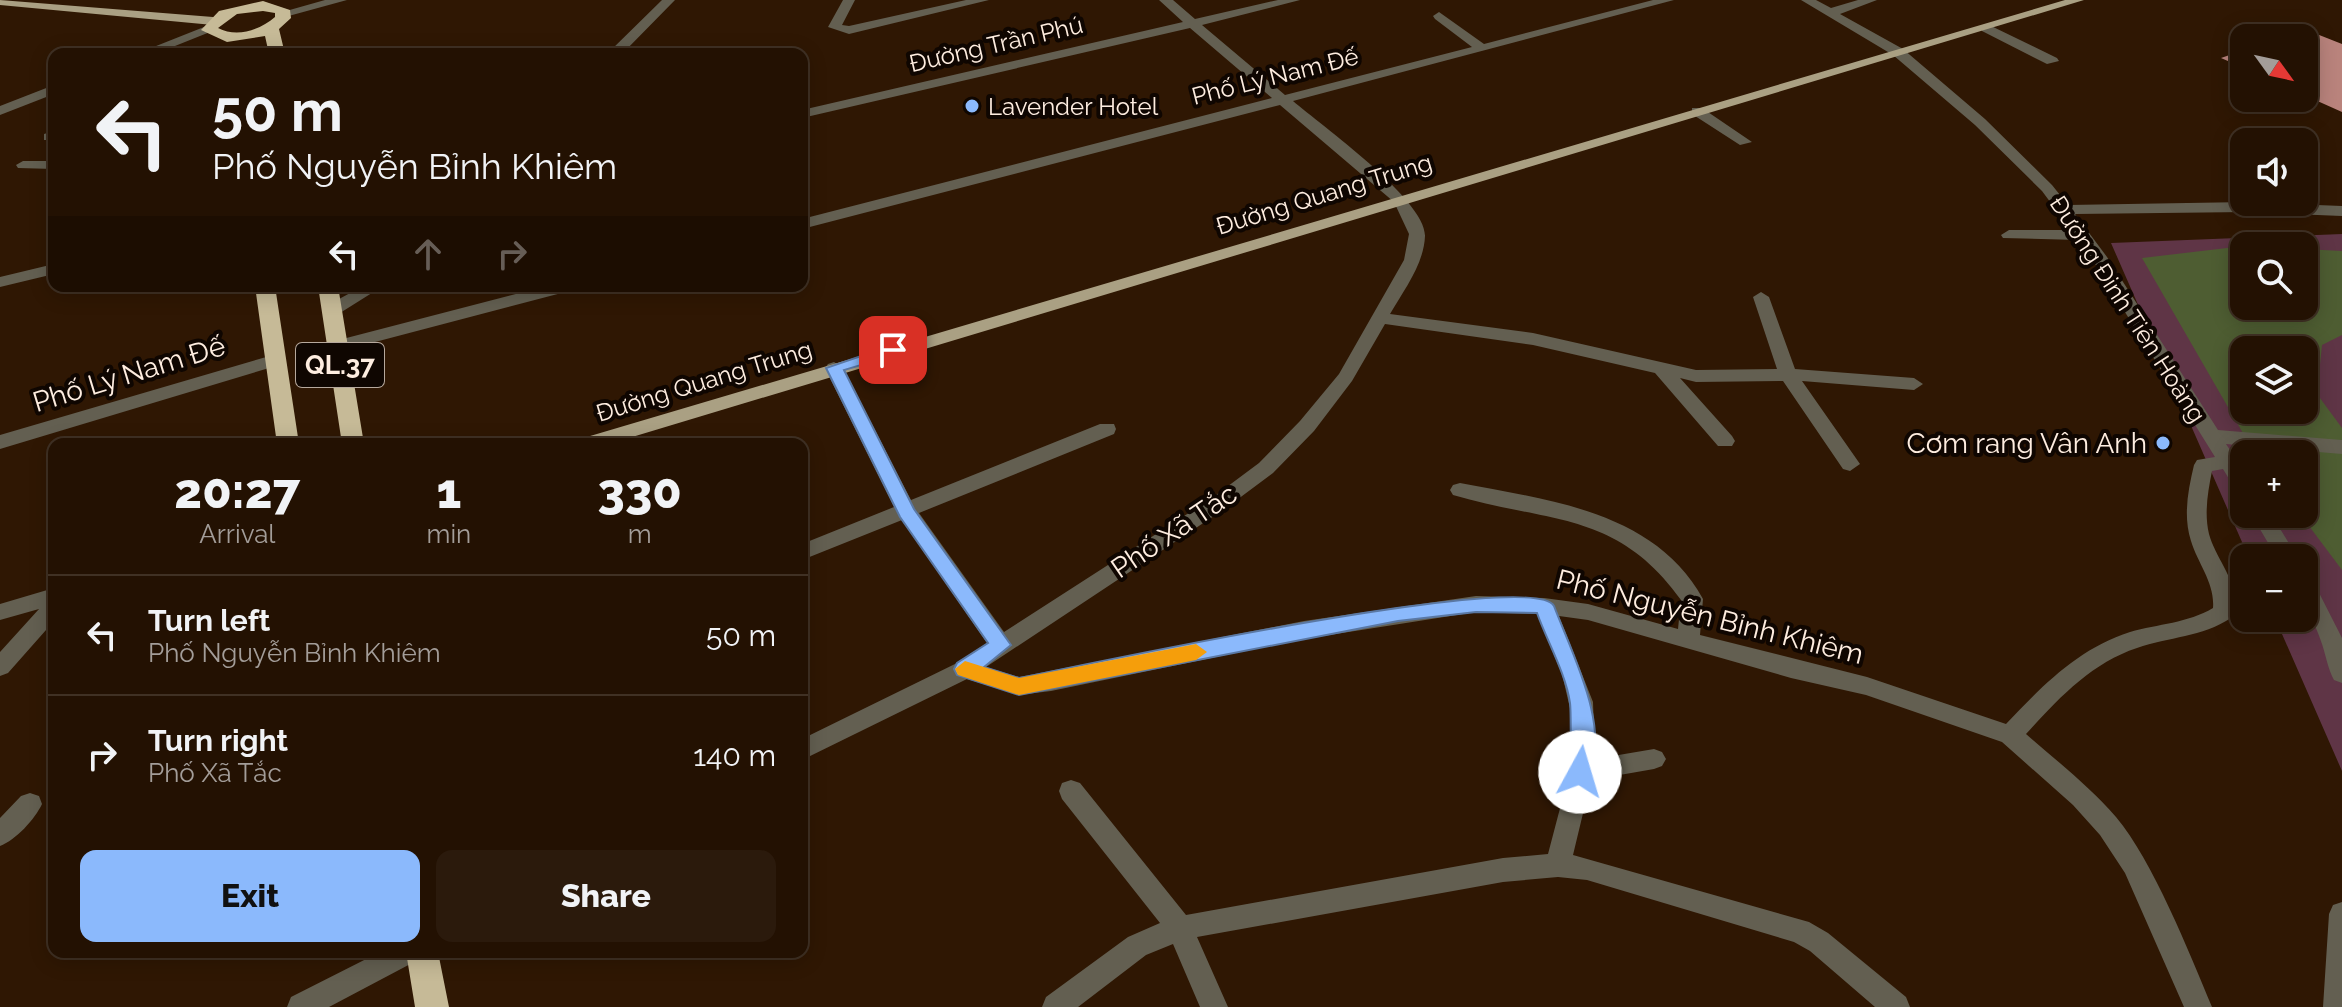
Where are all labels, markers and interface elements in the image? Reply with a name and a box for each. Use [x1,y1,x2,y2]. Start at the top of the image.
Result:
street label: Đường Trần Phú [906,10,1086,78]
north arrow [2230,24,2318,112]
map controls [2230,24,2318,632]
street label: Phố Lý Nam Đế [1189,41,1361,111]
text: 50 m [212,78,343,144]
icon: left [80,80,184,184]
place label: Lavender Hotel [988,92,1159,121]
marker: Lavender Hotel [963,97,981,115]
button: sound [2230,128,2318,216]
text: Phố Nguyễn Bỉnh Khiêm [212,145,617,187]
street label: Đường Quang Trung [1212,147,1436,241]
street label: Đường Đinh Tiên Hoàng [2044,190,2212,428]
icon: left [322,232,366,276]
icon: ahead [406,232,450,276]
icon: right [490,232,534,276]
button: search [2230,232,2318,320]
pin [859,316,927,384]
icon: arrive [871,328,915,372]
street label: Phố Lý Nam Đế [29,329,229,419]
street label: Đường Quang Trung [592,334,816,428]
button: layers [2230,336,2318,424]
road number: QL.37 [296,343,384,387]
place label: Cơm rang Vân Anh [1906,427,2147,460]
marker: Cơm rang Vân Anh [2154,434,2172,452]
button: + [2230,440,2318,528]
text: 20:27 [174,463,300,519]
text: 1 [436,463,461,519]
text: 330 [598,463,682,519]
street label: Phố Xã Tắc [1105,477,1243,585]
text: Arrival [199,519,275,549]
text: min [427,519,471,549]
text: m [628,519,652,549]
button: − [2230,544,2318,632]
street label: Phố Nguyễn Bỉnh Khiêm [1553,563,1867,671]
text: Turn left [148,603,270,638]
icon: left [80,613,124,657]
text: 50 m [706,618,776,653]
text: Phố Nguyễn Bỉnh Khiêm [148,638,441,668]
text: Turn right [148,723,288,758]
position arrow [1538,730,1622,814]
icon: right [80,733,124,777]
text: 140 m [693,738,776,773]
text: Phố Xã Tắc [148,758,282,788]
button: Exit [80,850,420,942]
button: Share [436,850,776,942]

